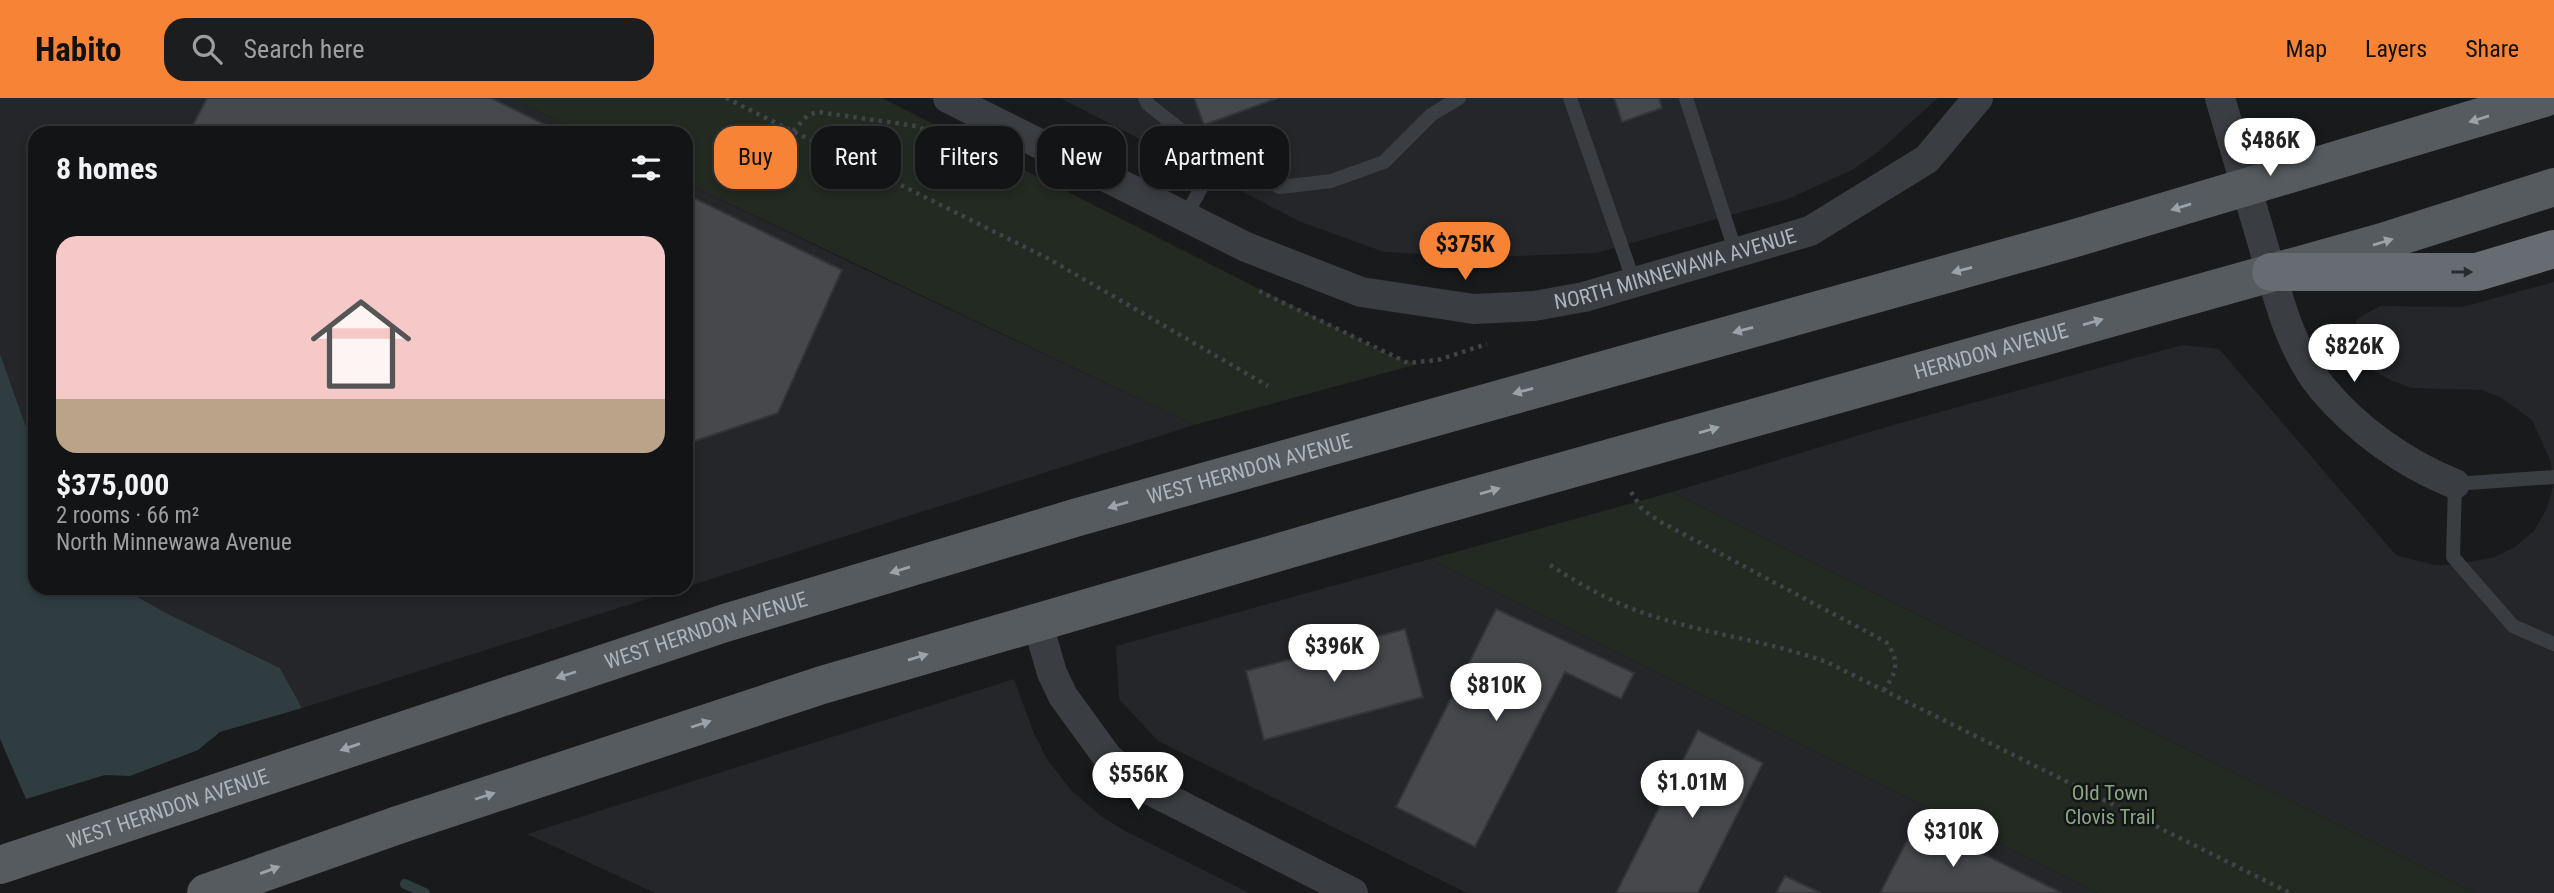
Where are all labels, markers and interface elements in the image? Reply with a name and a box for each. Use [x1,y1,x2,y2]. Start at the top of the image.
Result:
search box [164,18,654,81]
text: Habito [35,30,122,69]
icon: search [188,30,226,68]
text: Search here [244,34,364,64]
text: Map [2286,35,2327,63]
text: Layers [2365,35,2427,63]
text: Share [2465,35,2519,63]
one-way arrow [2468,114,2489,124]
pin: $486K [2221,118,2319,178]
chip: Buy [714,126,797,189]
chip: Rent [811,126,901,189]
chip: Filters [915,126,1023,189]
chip: New [1037,126,1126,189]
chip: Apartment [1140,126,1289,189]
text: $486K [2240,127,2300,154]
icon: filters [627,149,665,187]
text: 8 homes [56,151,158,186]
one-way arrow [2170,202,2191,212]
pin: $375K [1416,222,1514,282]
street label: NORTH MINNEWAWA AVENUE [1552,224,1799,314]
text: $375K [1435,231,1495,258]
one-way arrow [2373,236,2394,246]
one-way arrow [1951,265,1972,275]
one-way arrow [2451,266,2473,278]
icon: home [298,281,424,407]
one-way arrow [2083,316,2105,327]
street label: HERNDON AVENUE [1911,318,2071,384]
pin: $826K [2305,324,2403,384]
one-way arrow [1732,326,1753,336]
text: $826K [2324,333,2384,360]
one-way arrow [1512,386,1534,397]
one-way arrow [1698,424,1720,435]
street label: WEST HERNDON AVENUE [1144,429,1355,509]
text: $375,000 [56,467,169,502]
one-way arrow [1479,485,1501,496]
one-way arrow [1107,501,1128,511]
text: 2 rooms · 66 m² [56,502,199,529]
text: North Minnewawa Avenue [56,529,292,556]
one-way arrow [889,566,910,576]
street label: WEST HERNDON AVENUE [602,587,810,674]
pin: $396K [1285,624,1383,684]
text: $396K [1304,633,1364,660]
one-way arrow [908,651,929,661]
pin: $810K [1447,664,1545,723]
one-way arrow [556,670,577,681]
text: $810K [1466,672,1526,699]
one-way arrow [691,719,712,729]
one-way arrow [340,742,361,753]
pin: $556K [1089,752,1187,812]
pin: $1.01M [1635,760,1749,820]
text: $556K [1108,761,1168,788]
street label: WEST HERNDON AVENUE [64,764,272,854]
text: $1.01M [1657,769,1727,796]
park label: Old Town Clovis Trail [2065,781,2155,829]
one-way arrow [475,790,496,801]
pin: $310K [1904,810,2002,869]
text: $310K [1923,818,1983,845]
one-way arrow [260,864,281,875]

